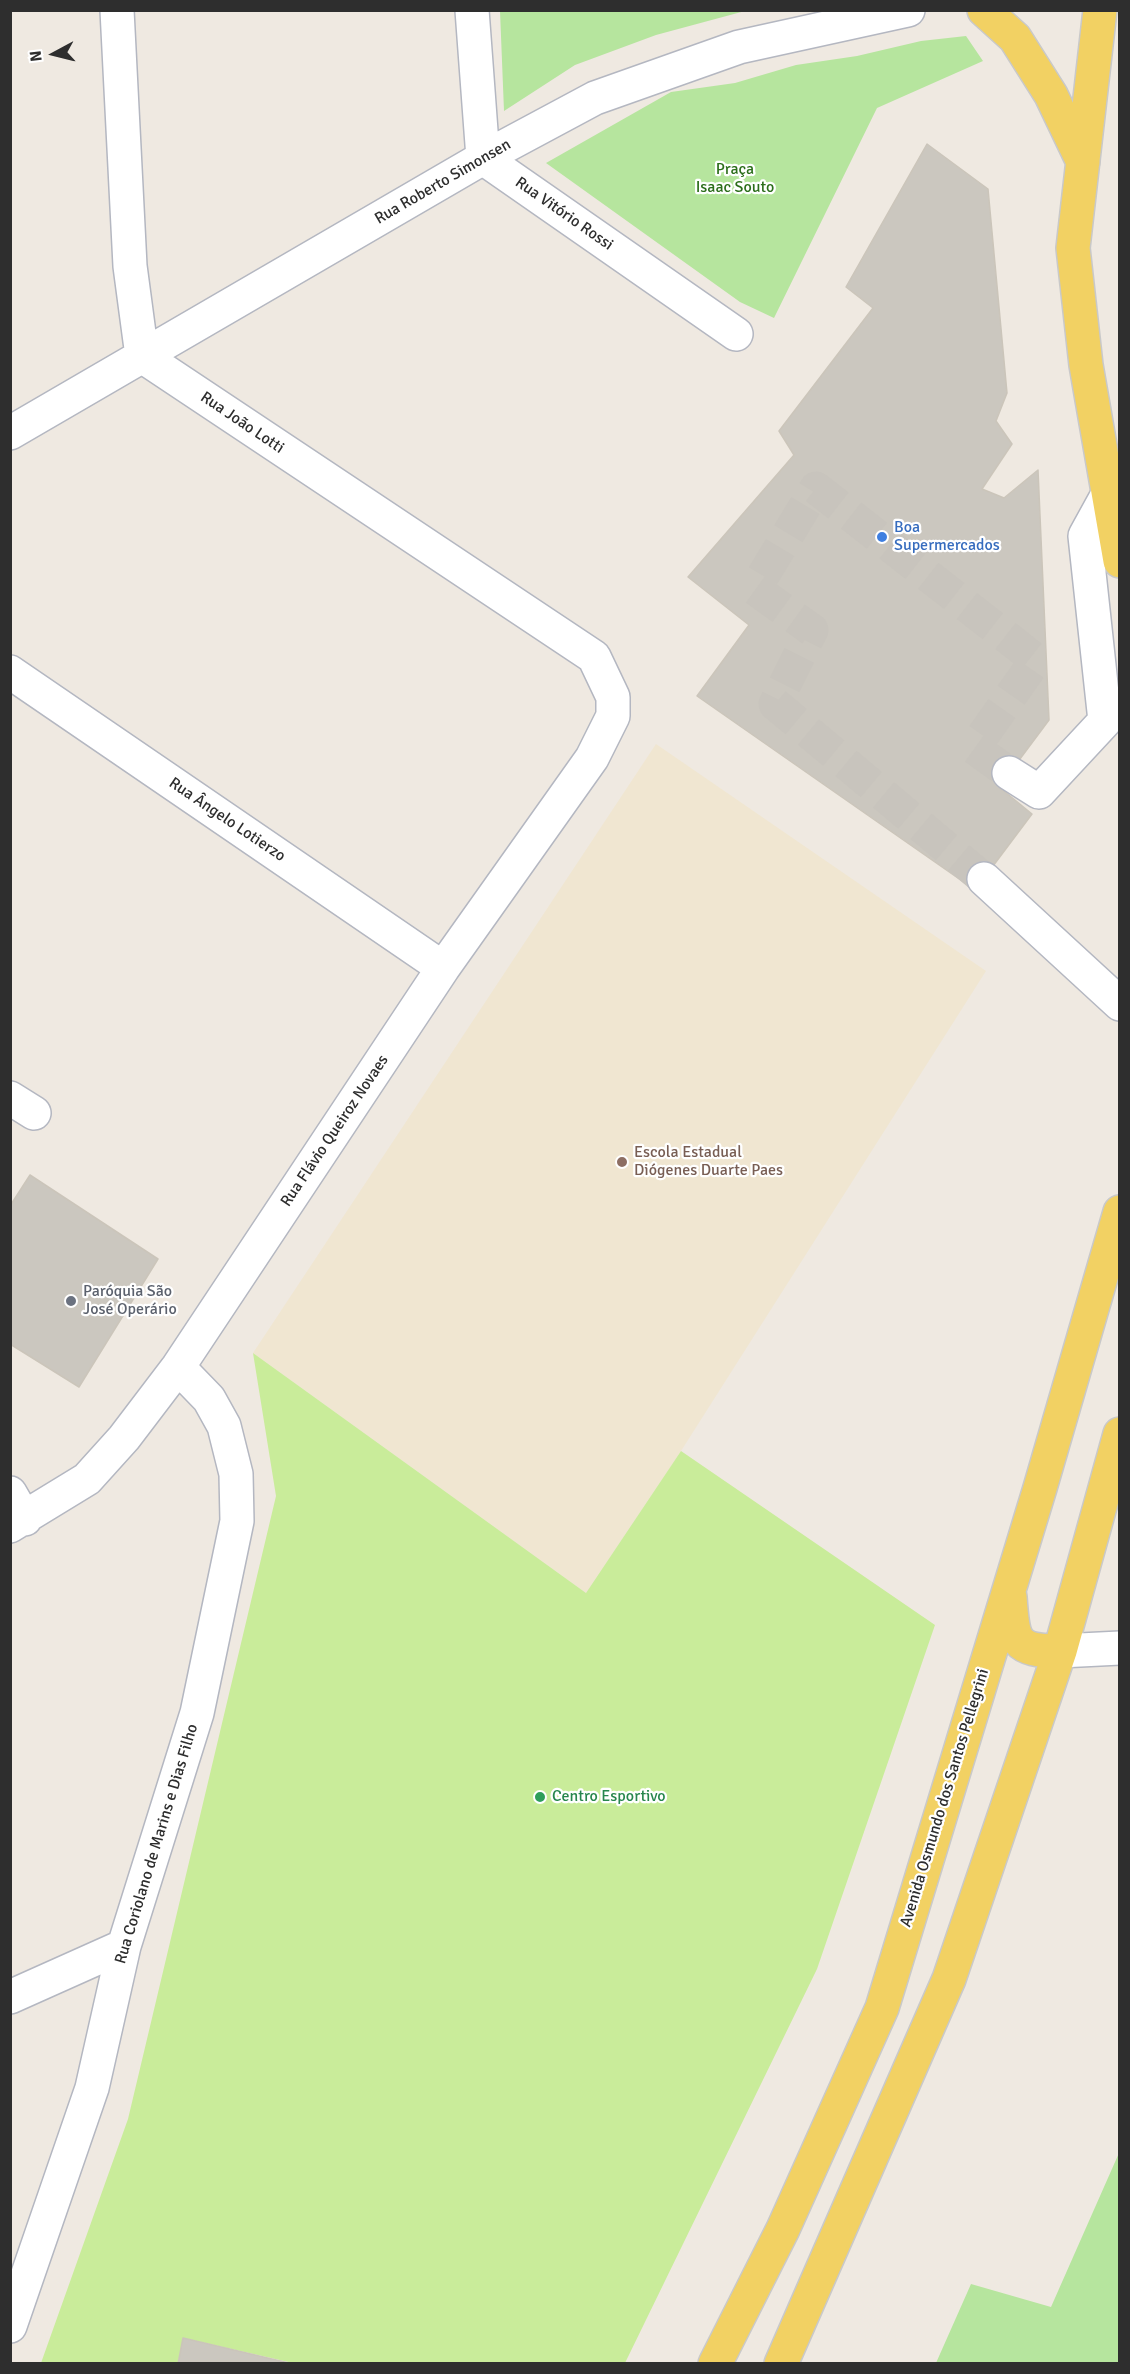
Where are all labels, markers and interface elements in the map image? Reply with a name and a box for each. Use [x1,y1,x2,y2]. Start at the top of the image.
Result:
north arrow [24,24,84,84]
text: N [26,49,47,63]
street label: Rua Roberto Simonsen [371,135,515,229]
park label: Praça Isaac Souto [696,160,774,198]
street label: Rua Vitório Rossi [511,173,617,255]
street label: Rua João Lotti [197,388,287,458]
place label: Boa Supermercados [894,518,1000,556]
marker: Boa Supermercados [875,530,889,544]
street label: Rua Ângelo Lotierzo [165,774,289,866]
street label: Rua Flávio Queiroz Novaes [277,1051,393,1211]
place label: Escola Estadual Diógenes Duarte Paes [634,1143,783,1181]
marker: Escola Estadual Diógenes Duarte Paes [615,1155,629,1169]
place label: Paróquia São José Operário [83,1282,177,1320]
marker: Paróquia São José Operário [64,1294,78,1308]
street label: Avenida Osmundo dos Santos Pellegrini [897,1667,993,1929]
street label: Rua Coriolano de Marins e Dias Filho [111,1722,203,1966]
place label: Centro Esportivo [552,1787,666,1807]
marker: Centro Esportivo [533,1790,547,1804]

